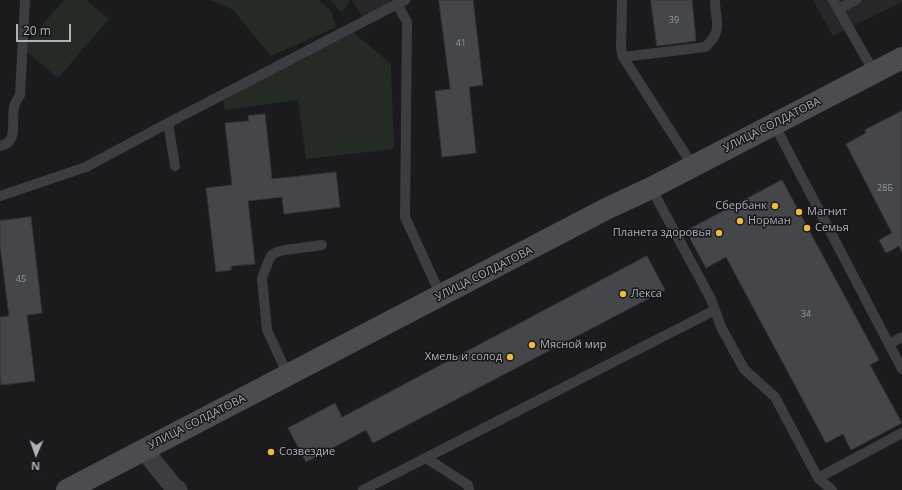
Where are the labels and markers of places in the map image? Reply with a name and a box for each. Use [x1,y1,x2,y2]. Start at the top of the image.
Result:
place label: Сбербанк [715,199,767,213]
marker: Сбербанк [770,201,780,211]
place label: Магнит [807,205,847,219]
marker: Магнит [794,207,804,217]
place label: Норман [748,214,791,228]
marker: Норман [735,216,745,226]
place label: Семья [815,221,849,235]
marker: Семья [802,223,812,233]
place label: Планета здоровья [613,226,711,240]
marker: Планета здоровья [714,228,724,238]
place label: Лекса [631,287,662,301]
marker: Лекса [618,289,628,299]
place label: Мясной мир [540,338,606,352]
marker: Мясной мир [527,340,537,350]
place label: Хмель и солод [425,350,502,364]
marker: Хмель и солод [505,352,515,362]
place label: Созвездие [279,445,335,459]
marker: Созвездие [266,447,276,457]

